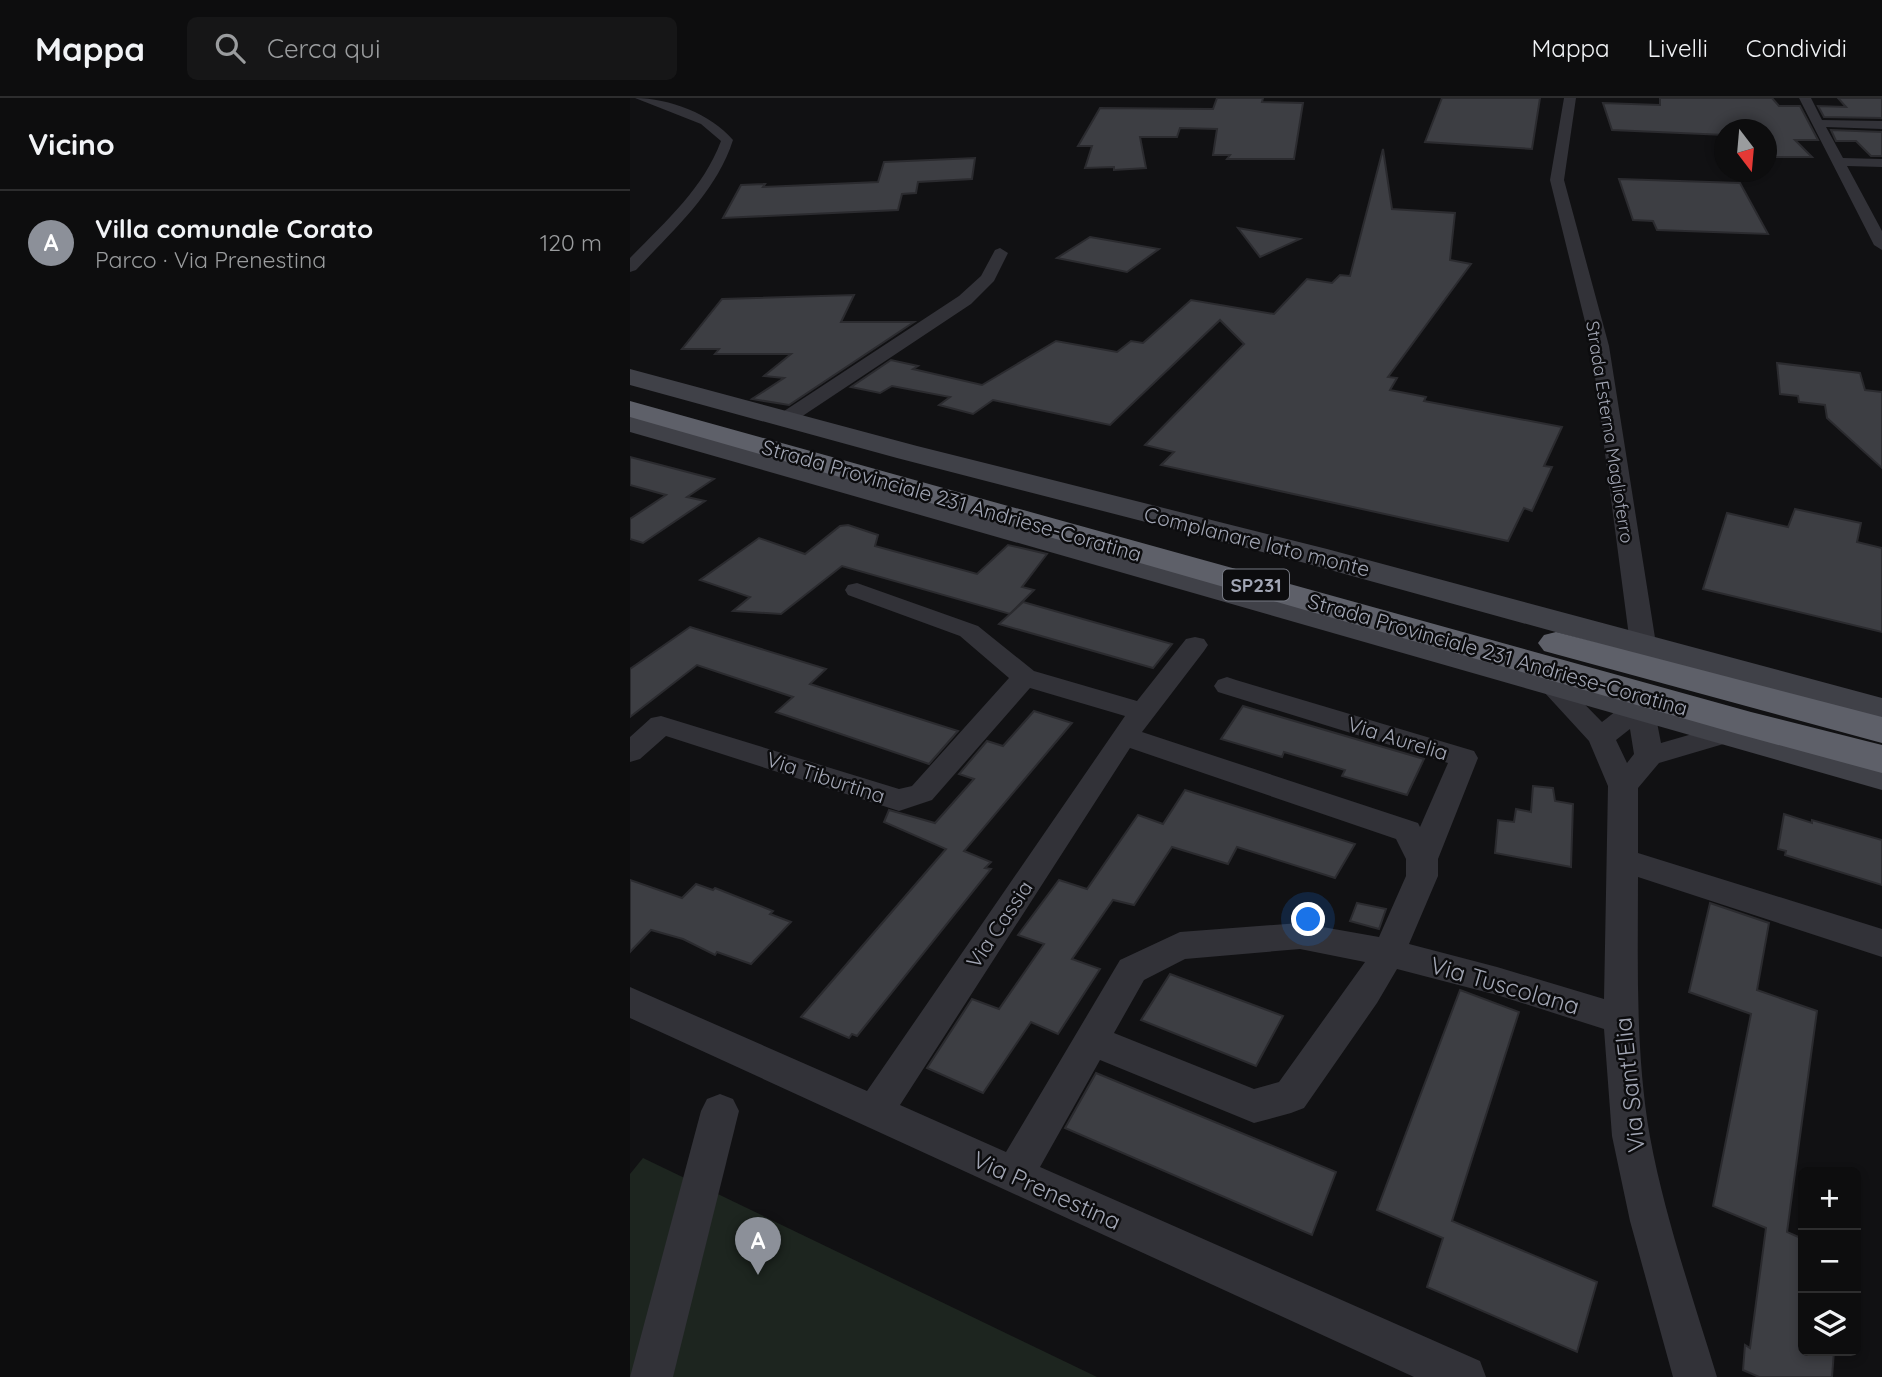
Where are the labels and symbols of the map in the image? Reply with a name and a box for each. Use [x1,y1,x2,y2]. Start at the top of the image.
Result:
north arrow [1714,119,1777,182]
street label: Strada Esterna Maglioferro [1581,319,1639,545]
street label: Strada Provinciale 231 Andriese-Coratina [759,433,1145,567]
street label: Complanare lato monte [1141,500,1373,582]
road number: SP231 [1223,570,1289,600]
street label: Strada Provinciale 231 Andriese-Coratina [1305,587,1691,721]
street label: Via Aurelia [1345,710,1451,766]
street label: Via Tiburtina [763,746,889,808]
street label: Via Cassia [960,875,1038,973]
your location [1291,902,1325,936]
street label: Via Tuscolana [1427,949,1583,1021]
street label: Via Sant'Elia [1607,1016,1651,1154]
street label: Via Prenestina [968,1144,1126,1236]
pin: A [735,1217,781,1275]

